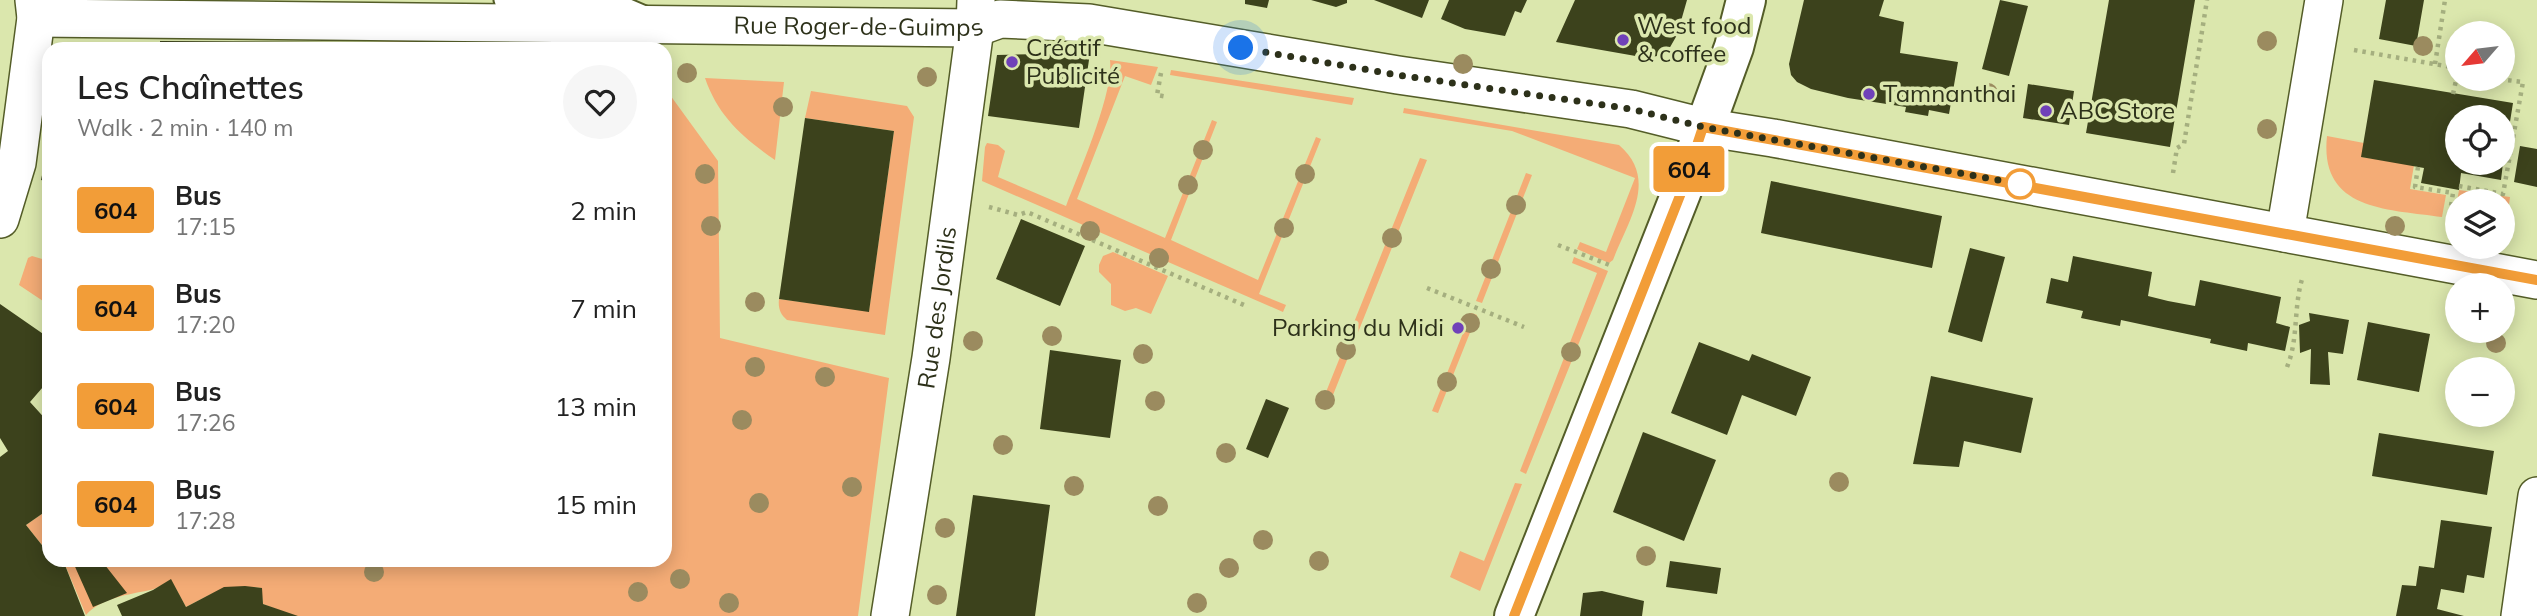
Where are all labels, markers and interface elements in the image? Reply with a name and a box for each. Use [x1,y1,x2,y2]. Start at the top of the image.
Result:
street label: Rue Roger-de-Guimps [733,9,987,43]
place label: West food & coffee [1637,10,1751,68]
north arrow [2445,21,2515,91]
map controls [2445,21,2515,427]
your location [1223,30,1258,65]
place label: Créatif Publicité [1026,32,1120,90]
marker: West food & coffee [1615,32,1631,48]
marker: Créatif Publicité [1004,54,1020,70]
button: heart [563,65,637,139]
text: Les Chaînettes [77,66,304,107]
place label: Tamnanthai [1883,78,2016,108]
marker: Tamnanthai [1861,86,1877,102]
place label: ABC Store [2060,95,2175,125]
marker: ABC Store [2038,103,2054,119]
button: locate [2445,105,2515,175]
text: Walk · 2 min · 140 m [77,113,294,142]
line badge: 604 [1649,146,1729,192]
text: 604 [1667,154,1711,184]
unlabelled marker [2005,169,2035,199]
text: Bus [175,179,221,212]
button: layers [2445,189,2515,259]
text: 2 min [570,194,637,227]
text: 604 [94,195,137,225]
text: 17:15 [175,212,235,241]
street label: Rue des Jordils [910,225,962,391]
button: + [2445,273,2515,343]
text: Bus [175,277,221,310]
text: 7 min [570,292,637,325]
text: 604 [94,293,137,323]
text: 17:20 [175,310,235,339]
place label: Parking du Midi [1272,312,1444,342]
marker: Parking du Midi [1450,320,1466,336]
button: − [2445,357,2515,427]
text: Bus [175,375,221,408]
text: 13 min [555,390,637,423]
text: 604 [94,391,137,421]
text: 17:26 [175,408,235,437]
text: Bus [175,473,221,506]
text: 15 min [555,488,637,521]
text: 604 [94,489,137,519]
text: 17:28 [175,506,235,535]

